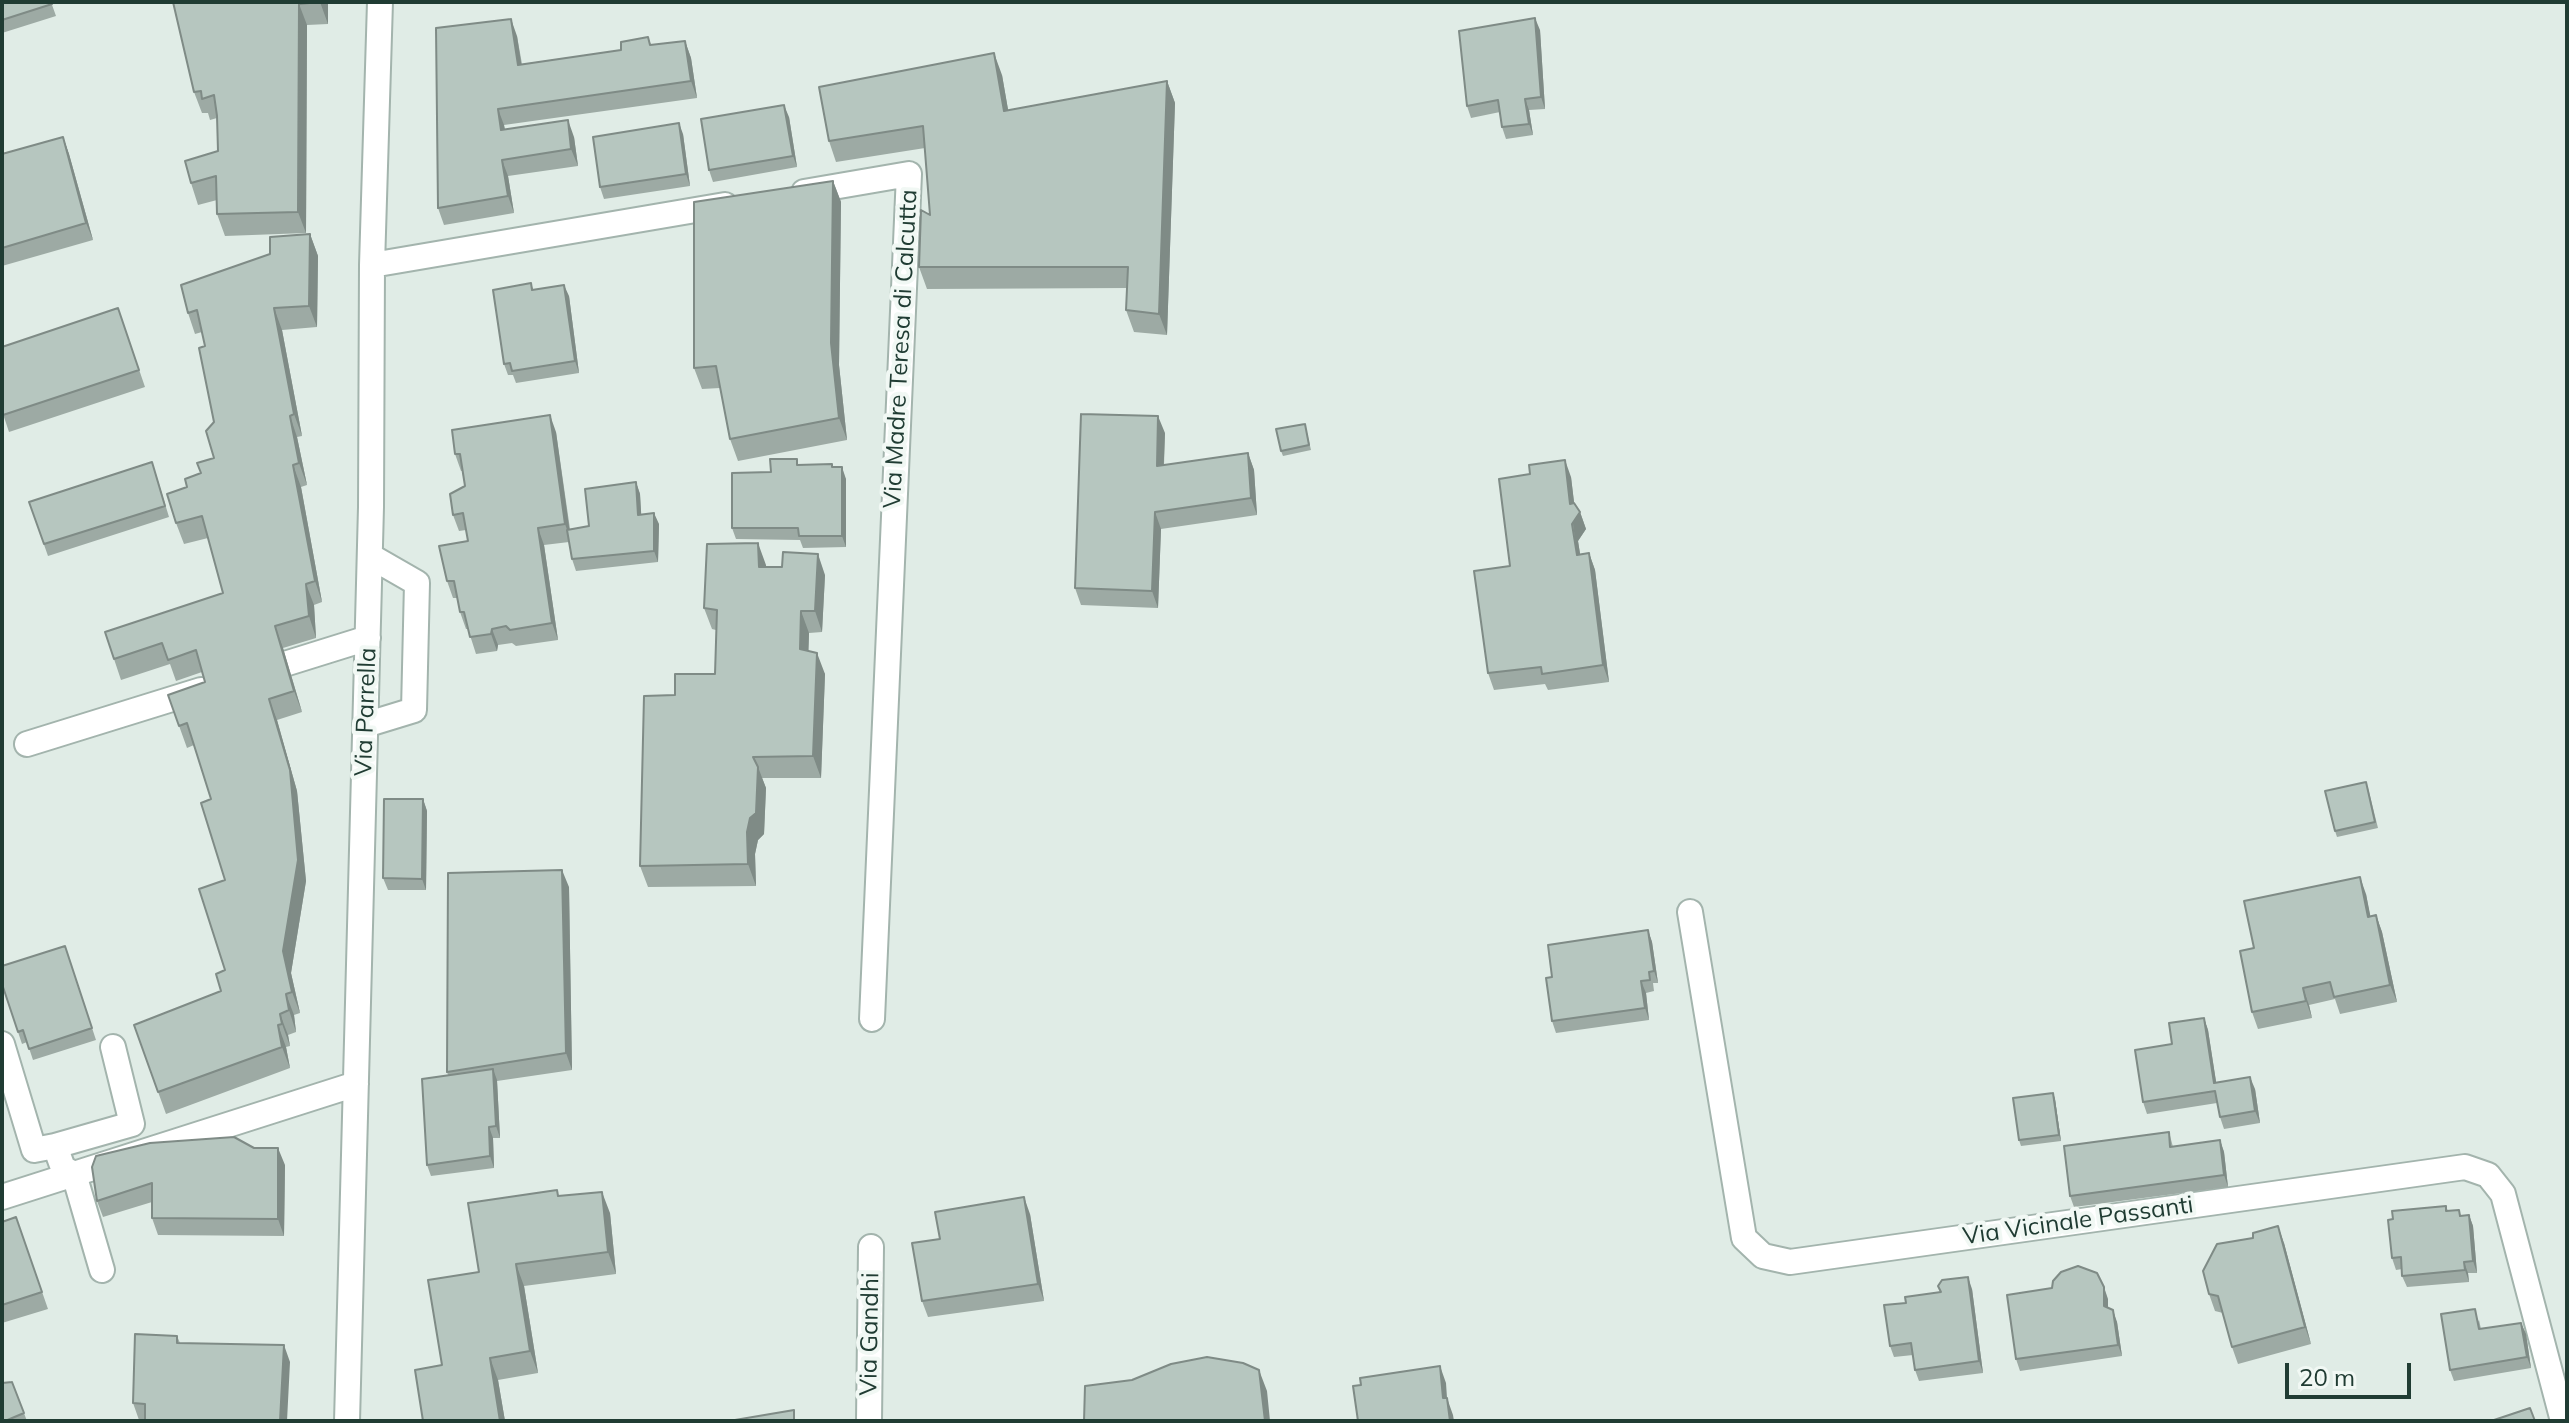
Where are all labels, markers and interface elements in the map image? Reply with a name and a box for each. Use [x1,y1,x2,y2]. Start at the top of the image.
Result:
street label: Via Madre Teresa di Calcutta [878,189,924,509]
street label: Via Parrella [349,647,383,777]
street label: Via Vicinale Passanti [1961,1191,2195,1251]
street label: Via Gandhi [855,1272,885,1396]
scale bar [2289,1347,2415,1397]
text: 20 m [2299,1362,2355,1392]

